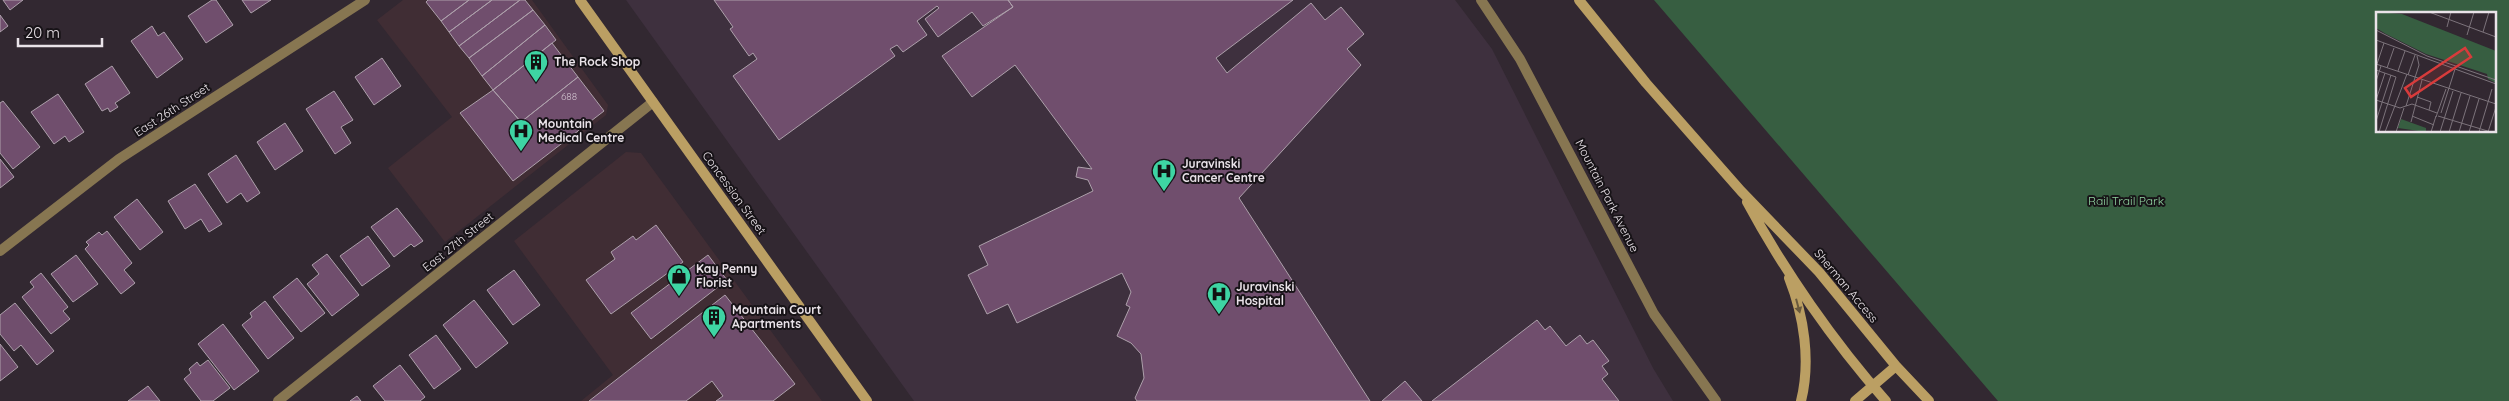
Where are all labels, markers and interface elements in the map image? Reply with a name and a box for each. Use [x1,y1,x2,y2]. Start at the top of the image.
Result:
inset map [2376,12,2496,132]
scale bar [18,15,101,47]
text: 20 m [25,23,60,42]
building icon: The Rock Shop [523,49,549,83]
place label: The Rock Shop [554,54,641,69]
street label: East 26th Street [131,80,212,140]
house number: 688 [561,90,577,103]
place label: Mountain Medical Centre [538,116,624,145]
hospital icon: Mountain Medical Centre [508,118,534,152]
street label: Mountain Park Avenue [1572,137,1643,255]
street label: Concession Street [699,148,770,237]
place label: Juravinski Cancer Centre [1182,156,1265,185]
hospital icon: Juravinski Cancer Centre [1151,158,1177,192]
park label: Rail Trail Park [2088,193,2164,208]
street label: East 27th Street [419,209,496,275]
street label: Sherman Access [1811,246,1882,326]
place label: Kay Penny Florist [696,261,757,290]
shop icon: Kay Penny Florist [666,263,692,297]
place label: Juravinski Hospital [1236,279,1294,308]
hospital icon: Juravinski Hospital [1206,281,1232,315]
one-way arrow [1794,299,1802,314]
place label: Mountain Court Apartments [732,302,822,331]
building icon: Mountain Court Apartments [701,304,727,338]

